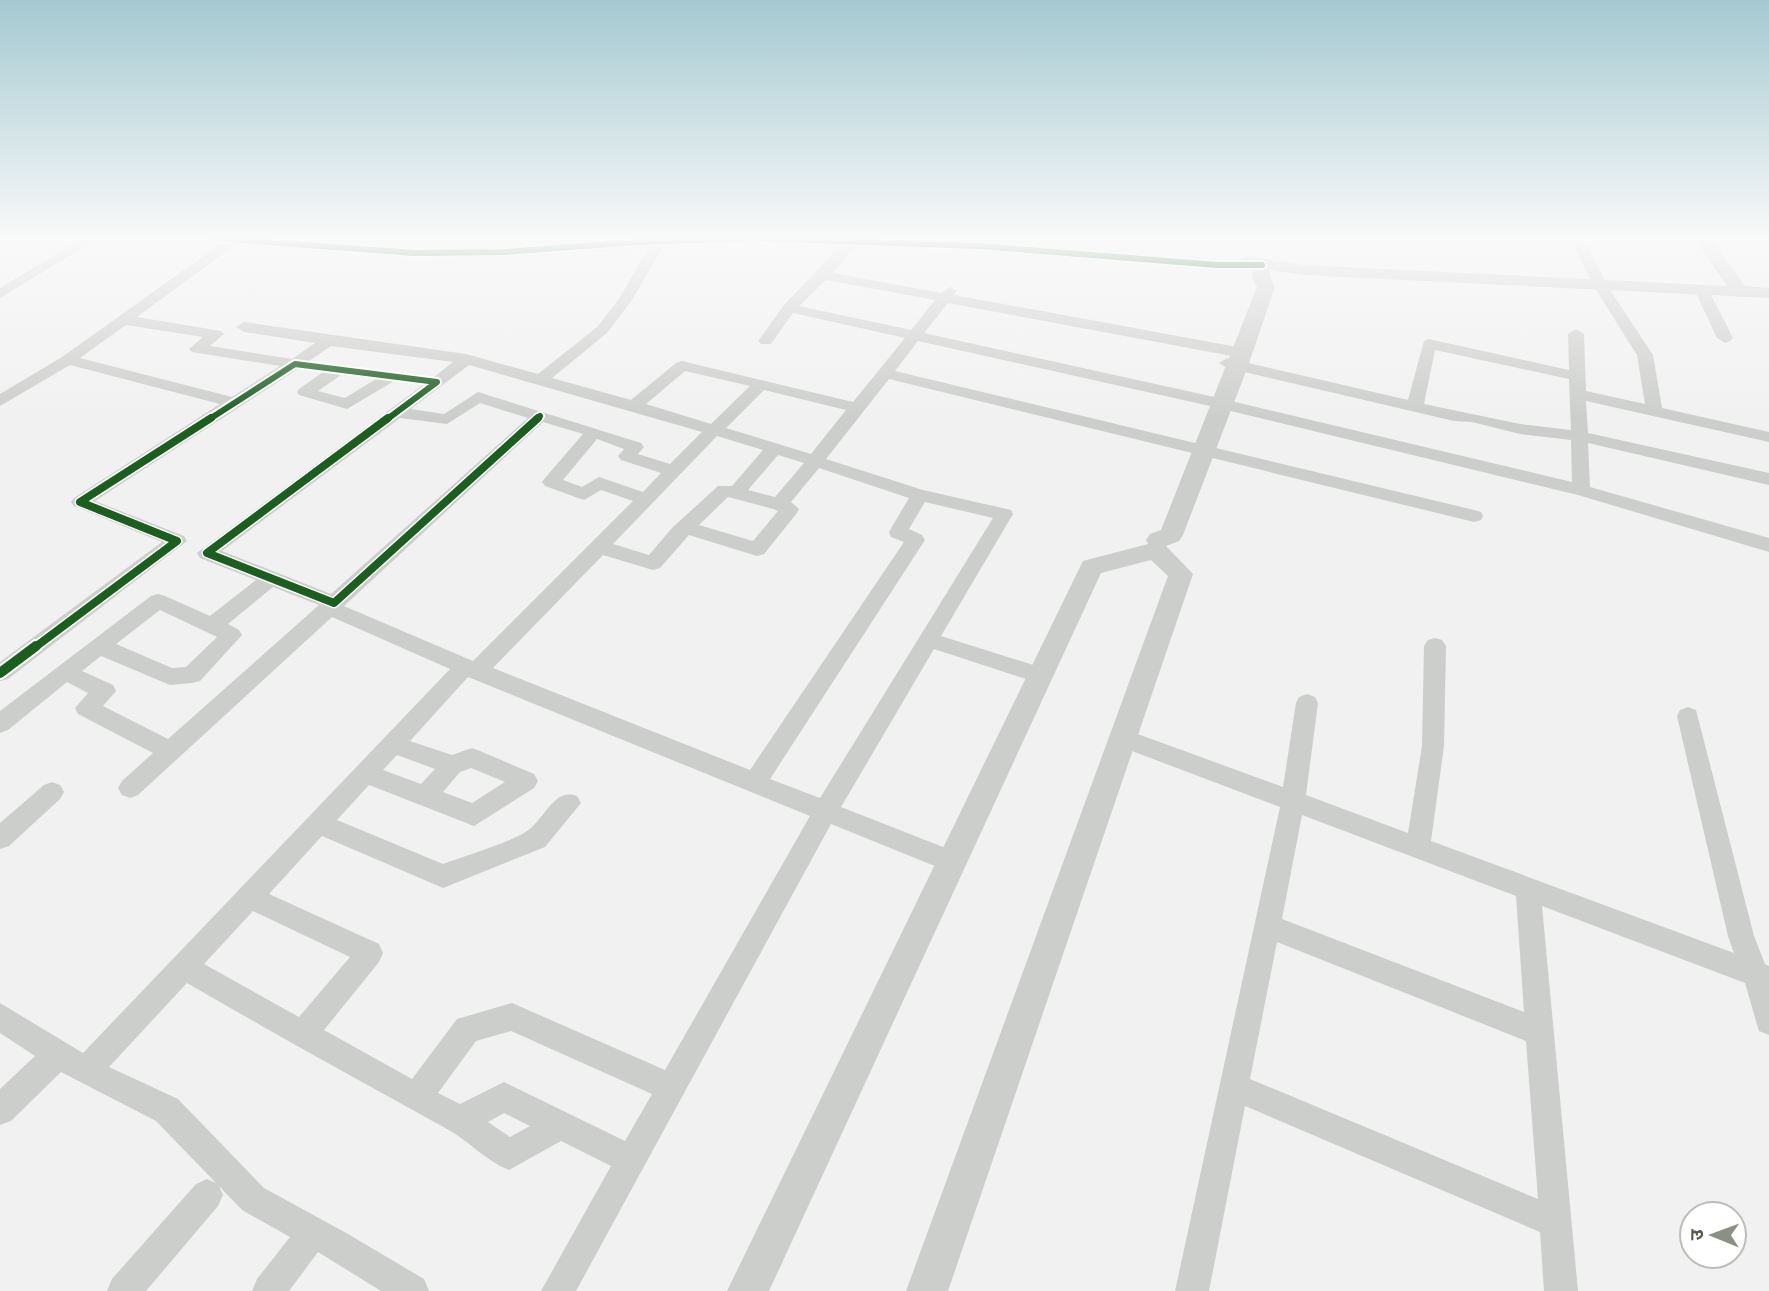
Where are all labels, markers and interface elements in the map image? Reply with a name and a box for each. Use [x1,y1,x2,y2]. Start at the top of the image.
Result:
north arrow [1678,1200,1748,1270]
text: उ [1684,1228,1707,1240]

